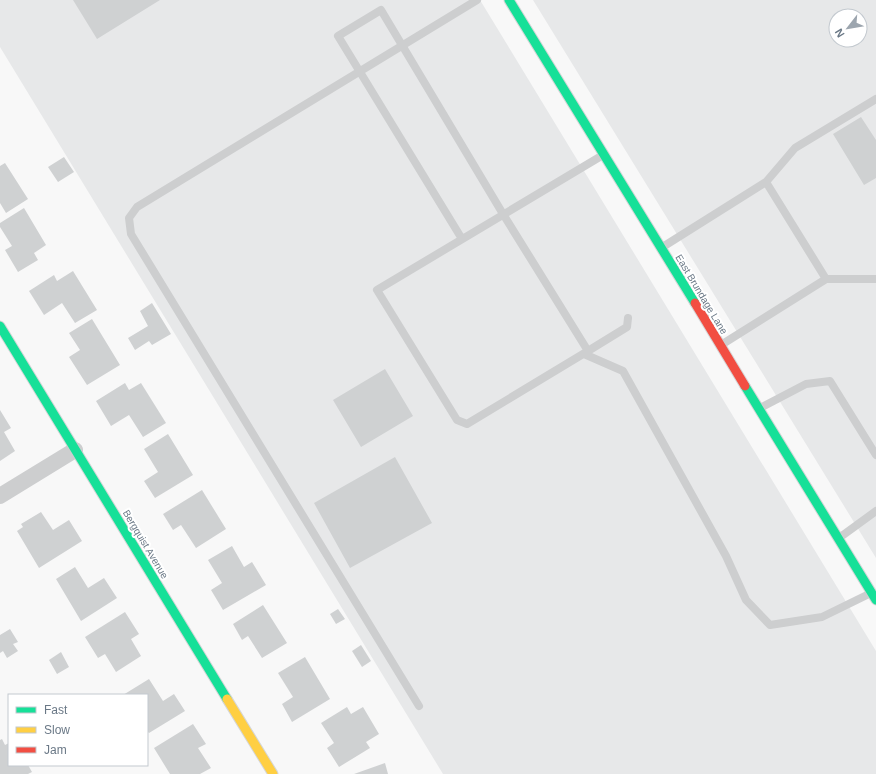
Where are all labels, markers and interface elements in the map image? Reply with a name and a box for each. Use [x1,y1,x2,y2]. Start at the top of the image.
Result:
north arrow [828,8,868,48]
text: N [832,27,847,40]
street label: East Brundage Lane [673,252,730,337]
street label: Bergquist Avenue [121,508,171,581]
legend [8,694,148,766]
text: Fast [44,703,68,717]
text: Slow [44,723,70,737]
text: Jam [44,743,67,757]

